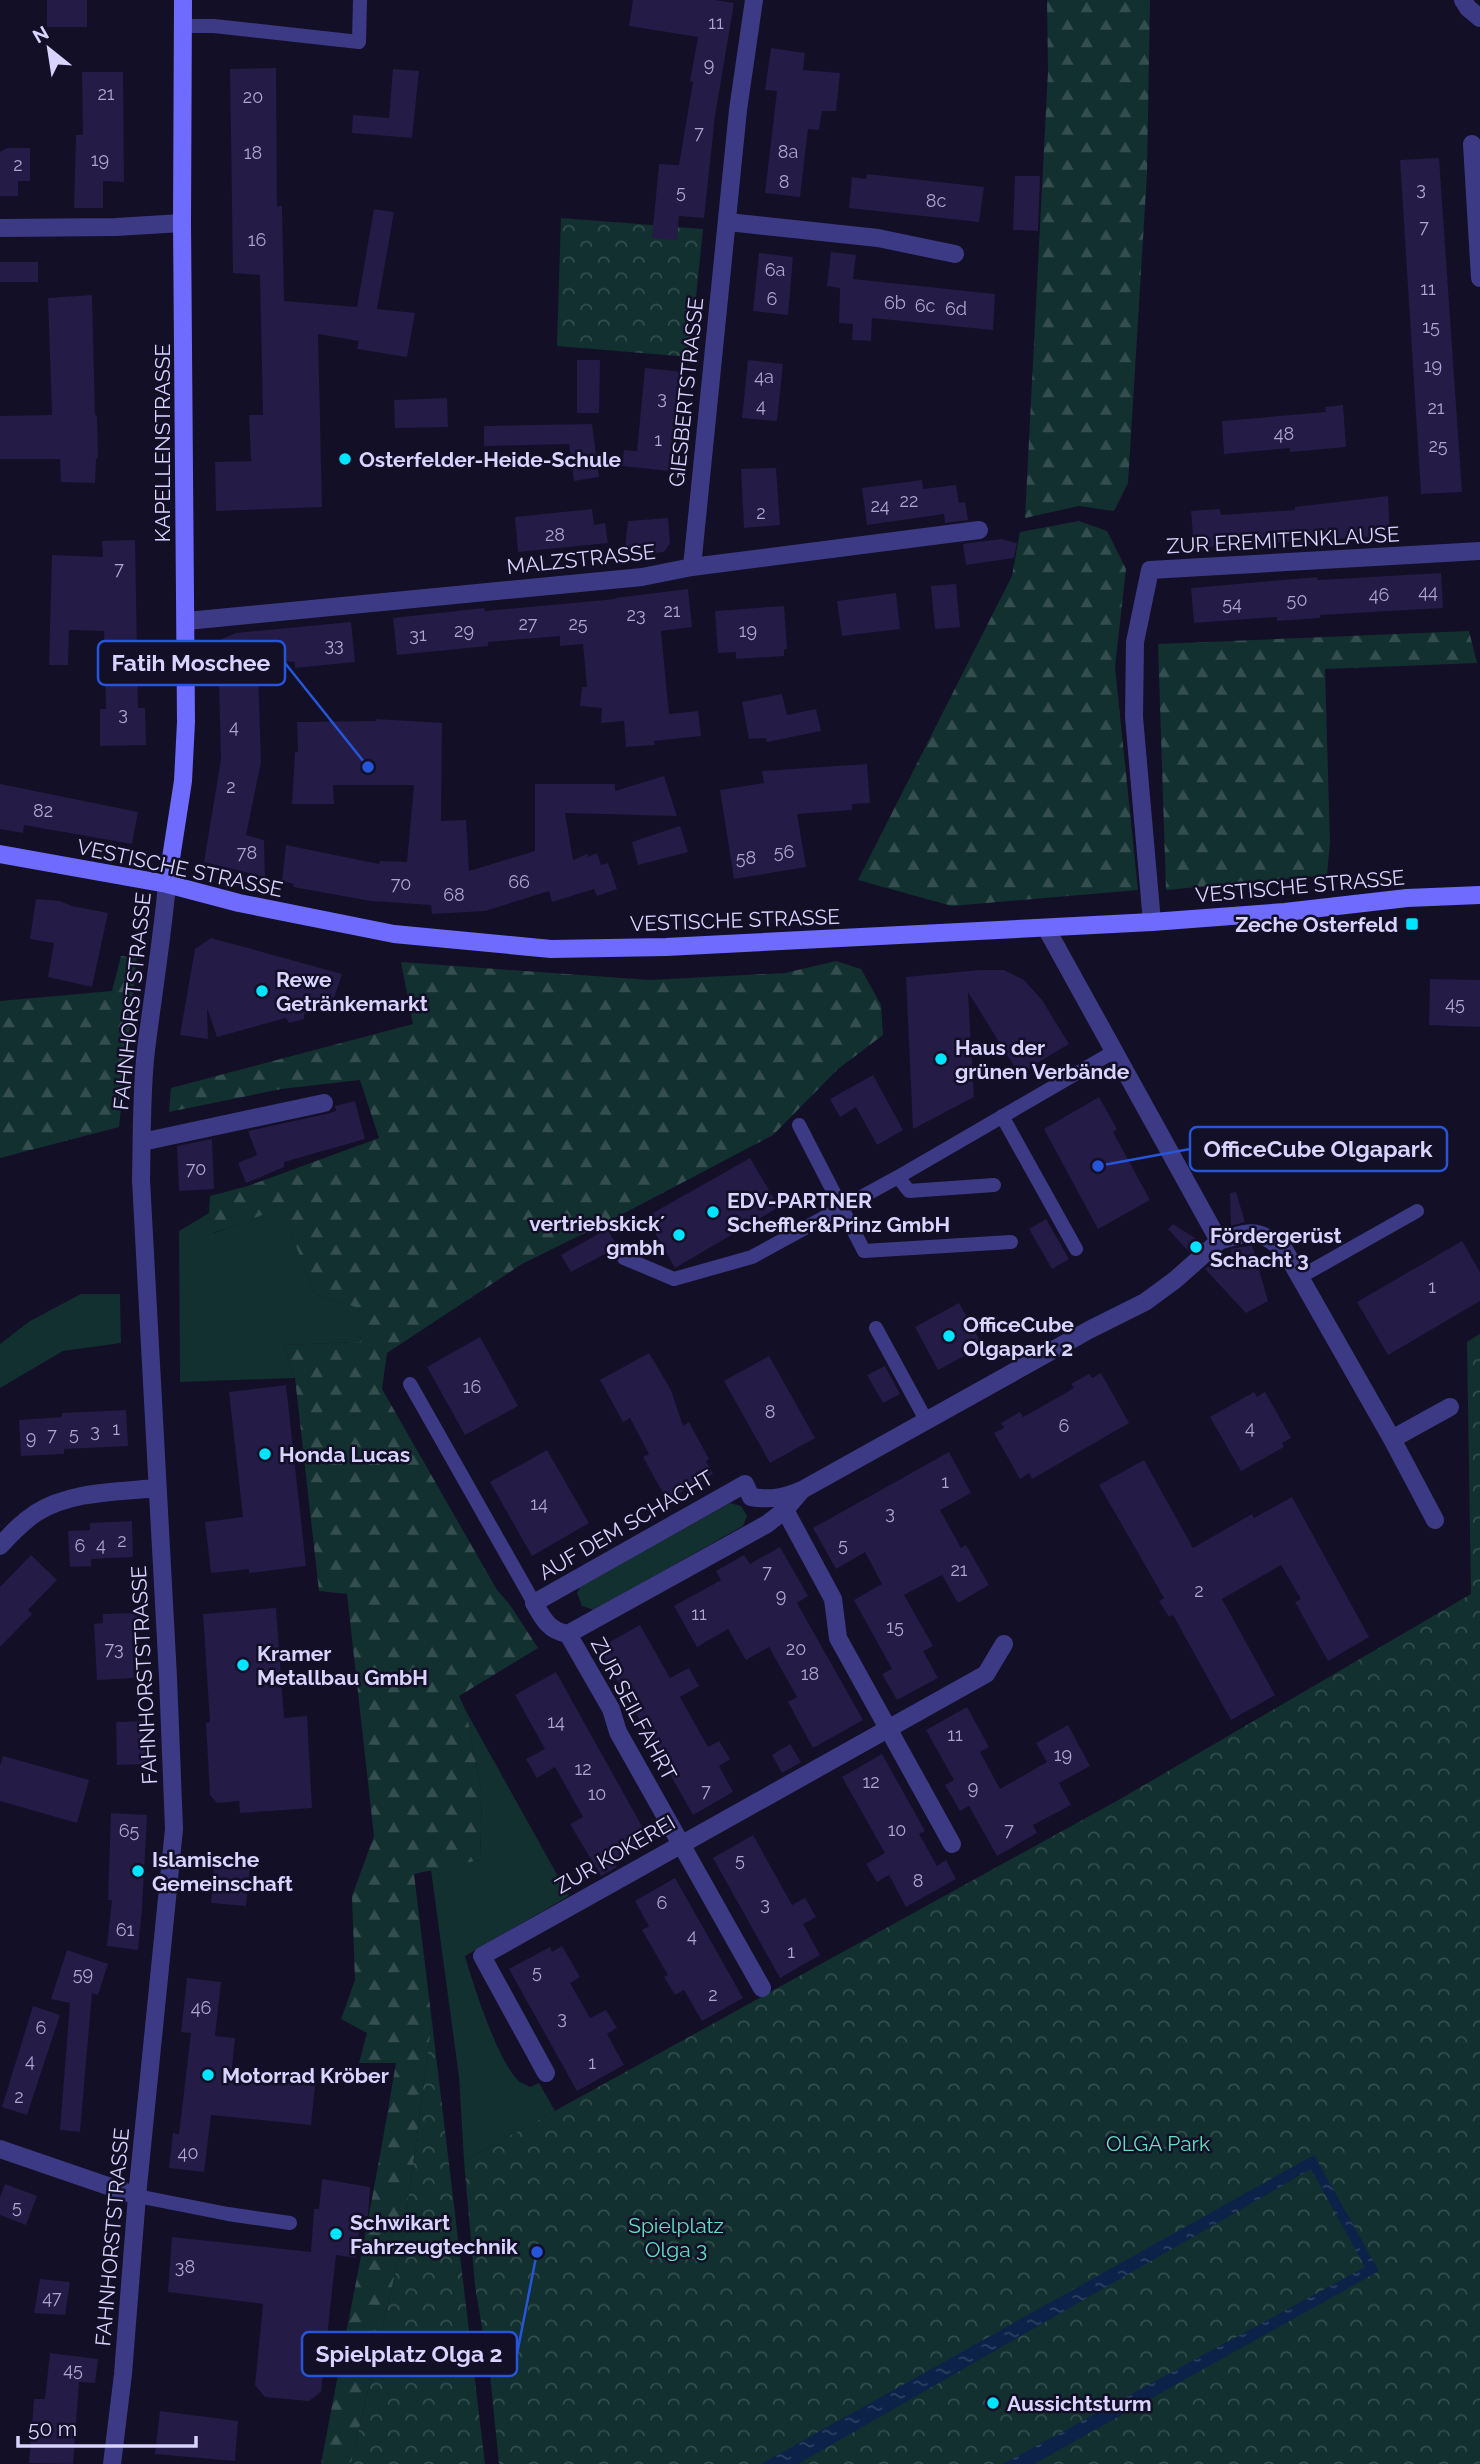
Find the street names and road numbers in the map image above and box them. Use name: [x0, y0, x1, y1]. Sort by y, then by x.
street label: GIESBERTSTRASSE: [664, 296, 708, 488]
street label: KAPELLENSTRASSE: [150, 344, 175, 542]
street label: ZUR EREMITENKLAUSE: [1166, 521, 1400, 559]
street label: MALZSTRASSE: [505, 539, 657, 579]
street label: VESTISCHE STRASSE: [75, 834, 285, 902]
street label: VESTISCHE STRASSE: [1194, 864, 1406, 908]
street label: FAHNHORSTSTRASSE: [108, 891, 156, 1111]
street label: VESTISCHE STRASSE: [630, 904, 840, 936]
street label: AUF DEM SCHACHT: [534, 1465, 718, 1585]
street label: FAHNHORSTSTRASSE: [126, 1565, 162, 1785]
street label: ZUR SEILFAHRT: [586, 1633, 682, 1785]
street label: ZUR KOKEREI: [550, 1810, 680, 1898]
street label: FAHNHORSTSTRASSE: [90, 2127, 134, 2347]

